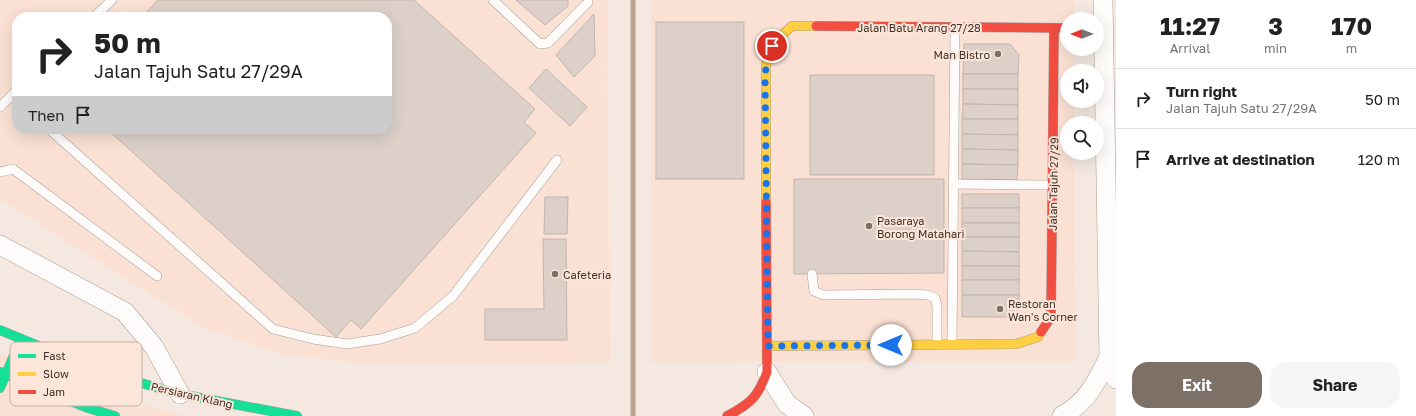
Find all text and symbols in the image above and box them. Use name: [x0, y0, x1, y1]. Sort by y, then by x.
text: 11:27: [1160, 11, 1220, 40]
text: 3: [1268, 11, 1283, 40]
text: 170: [1331, 11, 1372, 40]
north arrow: [1060, 12, 1104, 56]
map controls: [1060, 12, 1104, 160]
street label: Jalan Batu Arang 27/28: [857, 21, 981, 34]
text: 50 m: [94, 26, 161, 59]
icon: right: [28, 28, 80, 80]
pin: [755, 29, 789, 63]
icon: arrive: [761, 35, 783, 57]
text: Arrival: [1170, 40, 1210, 56]
text: min: [1264, 40, 1287, 56]
text: m: [1346, 40, 1357, 56]
place label: Man Bistro: [933, 48, 990, 61]
marker: Man Bistro: [993, 49, 1003, 59]
text: Jalan Tajuh Satu 27/29A: [94, 60, 303, 82]
button: sound: [1060, 64, 1104, 108]
text: Turn right: [1166, 82, 1237, 100]
icon: right: [1132, 88, 1154, 110]
text: 50 m: [1365, 90, 1400, 108]
text: Jalan Tajuh Satu 27/29A: [1166, 100, 1317, 116]
icon: arrive: [72, 104, 94, 126]
text: Then: [28, 106, 64, 124]
button: search: [1060, 116, 1104, 160]
street label: Jalan Tajuh 27/29: [1046, 137, 1060, 231]
icon: arrive: [1132, 148, 1154, 170]
text: Arrive at destination: [1166, 150, 1315, 168]
text: 120 m: [1358, 150, 1400, 168]
place label: Pasaraya Borong Matahari: [877, 214, 964, 240]
marker: Pasaraya Borong Matahari: [864, 221, 874, 231]
place label: Cafeteria: [563, 268, 611, 281]
marker: Cafeteria: [550, 269, 560, 279]
place label: Restoran Wan's Corner: [1008, 297, 1079, 323]
marker: Restoran Wan's Corner: [995, 304, 1005, 314]
position arrow: [870, 324, 912, 366]
legend: [10, 342, 142, 406]
text: Fast: [43, 349, 66, 362]
button: Exit: [1132, 362, 1262, 408]
button: Share: [1270, 362, 1400, 408]
text: Slow: [43, 367, 69, 380]
street label: Persiaran Klang: [150, 379, 234, 411]
text: Jam: [43, 385, 65, 398]

